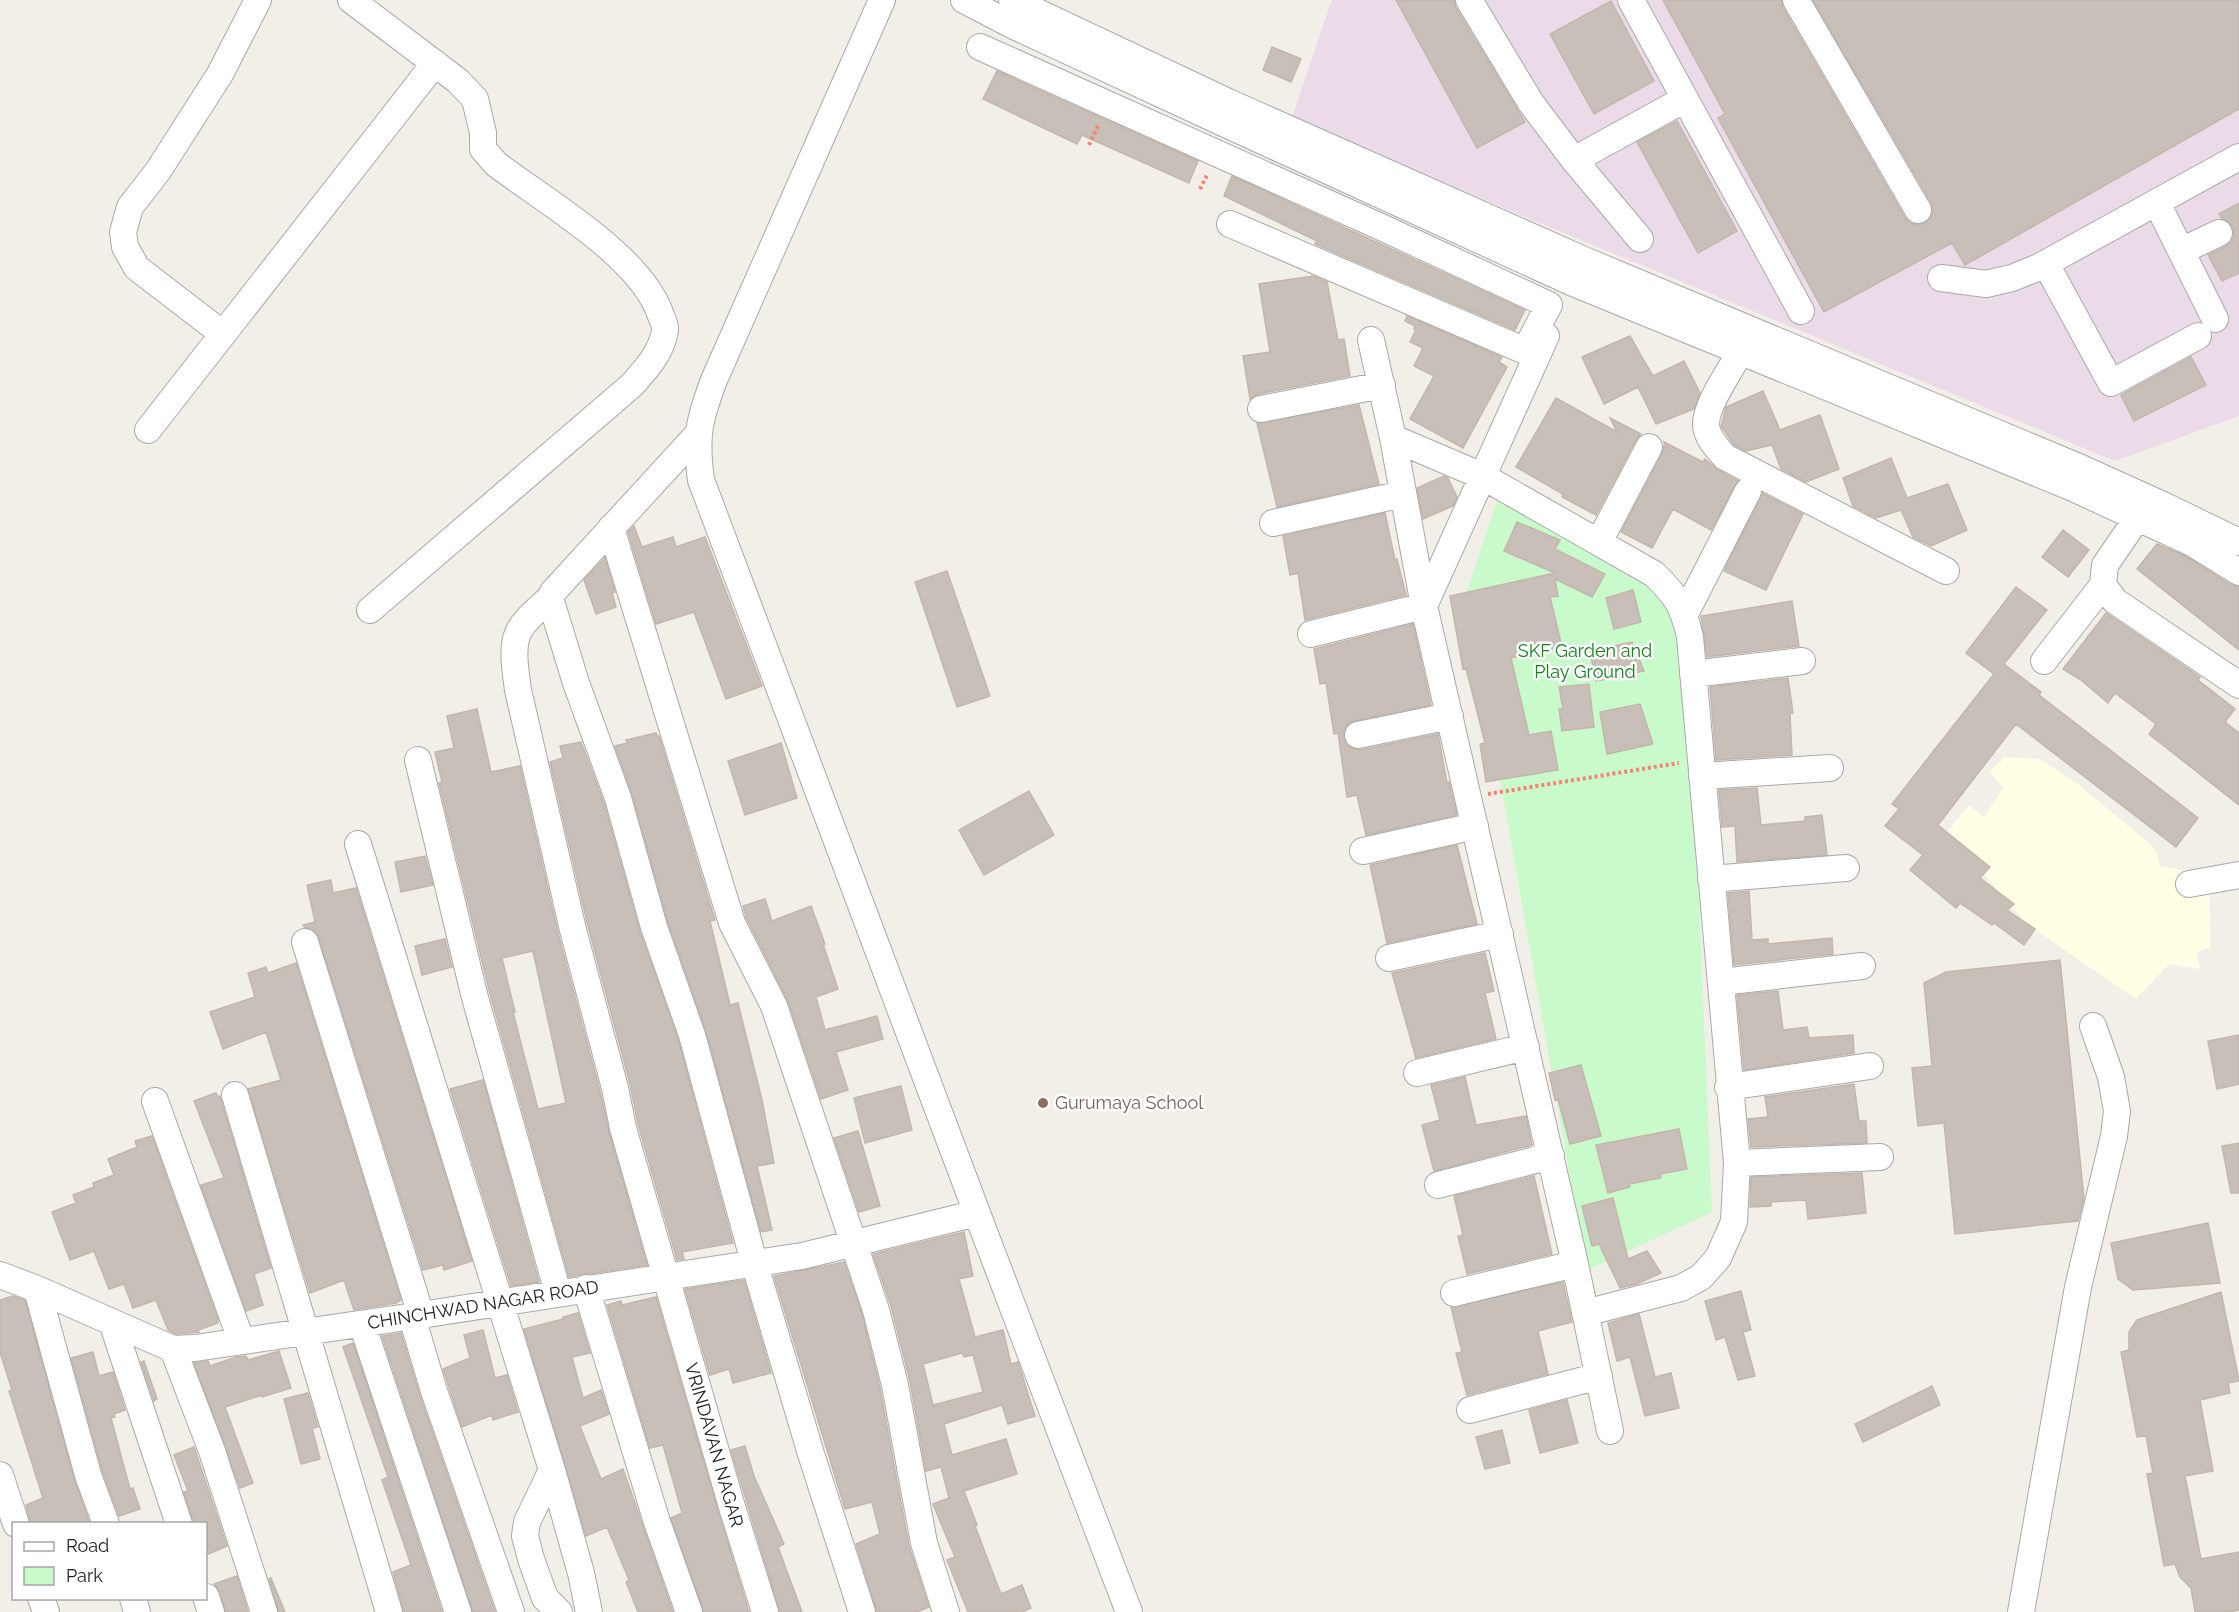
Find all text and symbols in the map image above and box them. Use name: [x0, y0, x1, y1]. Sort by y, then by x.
park label: SKF Garden and Play Ground: [1518, 640, 1652, 682]
place label: Gurumaya School: [1055, 1092, 1203, 1113]
marker: Gurumaya School: [1036, 1096, 1050, 1110]
street label: CHINCHWAD NAGAR ROAD: [366, 1276, 600, 1333]
street label: VRINDAVAN NAGAR: [681, 1360, 748, 1530]
legend: [12, 1522, 207, 1600]
text: Road: [66, 1535, 109, 1556]
text: Park: [66, 1565, 103, 1586]

